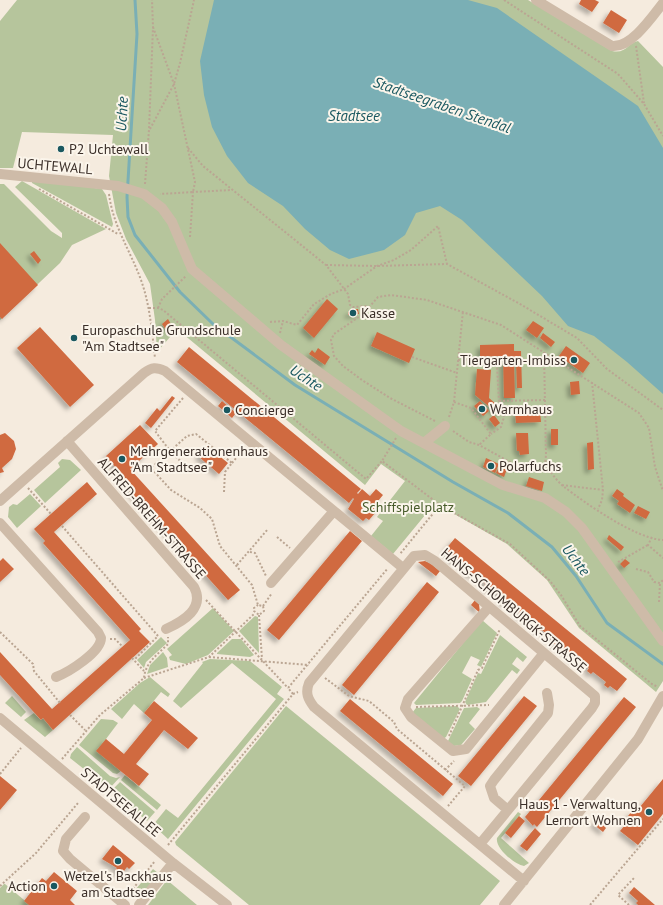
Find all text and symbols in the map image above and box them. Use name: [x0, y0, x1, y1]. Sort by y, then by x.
water label: Stadtseegraben Stendal: [371, 72, 513, 137]
water label: Uchte: [111, 96, 132, 132]
water label: Stadtsee: [328, 106, 380, 125]
place label: P2 Uchtewall: [69, 140, 148, 158]
marker: P2 Uchtewall: [56, 144, 66, 154]
street label: UCHTEWALL: [17, 154, 93, 178]
place label: Kasse: [361, 304, 395, 322]
marker: Kasse: [348, 308, 358, 318]
place label: Europaschule Grundschule "Am Stadtsee": [82, 321, 241, 355]
marker: Europaschule Grundschule "Am Stadtsee": [69, 333, 79, 343]
place label: Tiergarten-Imbiss: [460, 351, 566, 369]
marker: Tiergarten-Imbiss: [569, 355, 579, 365]
water label: Uchte: [286, 360, 326, 395]
place label: Warmhaus: [490, 400, 552, 418]
place label: Concierge: [235, 401, 294, 419]
marker: Warmhaus: [477, 404, 487, 414]
marker: Concierge: [222, 405, 232, 415]
place label: Mehrgenerationenhaus "Am Stadtsee": [130, 442, 268, 476]
street label: ALFRED-BREHM-STRASSE: [94, 453, 210, 583]
marker: Mehrgenerationenhaus "Am Stadtsee": [117, 454, 127, 464]
place label: Polarfuchs: [499, 457, 562, 475]
marker: Polarfuchs: [486, 461, 496, 471]
park label: Schiffspielplatz: [362, 498, 454, 516]
water label: Uchte: [558, 540, 595, 579]
street label: HANS-SCHOMBURGK-STRASSE: [437, 544, 591, 676]
street label: STADTSEEALLEE: [77, 763, 165, 841]
place label: Haus 1 - Verwaltung, Lernort Wohnen: [519, 795, 641, 829]
marker: Haus 1 - Verwaltung, Lernort Wohnen: [644, 807, 654, 817]
marker: Wetzel's Backhaus am Stadtsee: [113, 856, 123, 866]
place label: Wetzel's Backhaus am Stadtsee: [64, 867, 172, 901]
place label: Action: [8, 877, 46, 895]
marker: Action: [49, 881, 59, 891]

